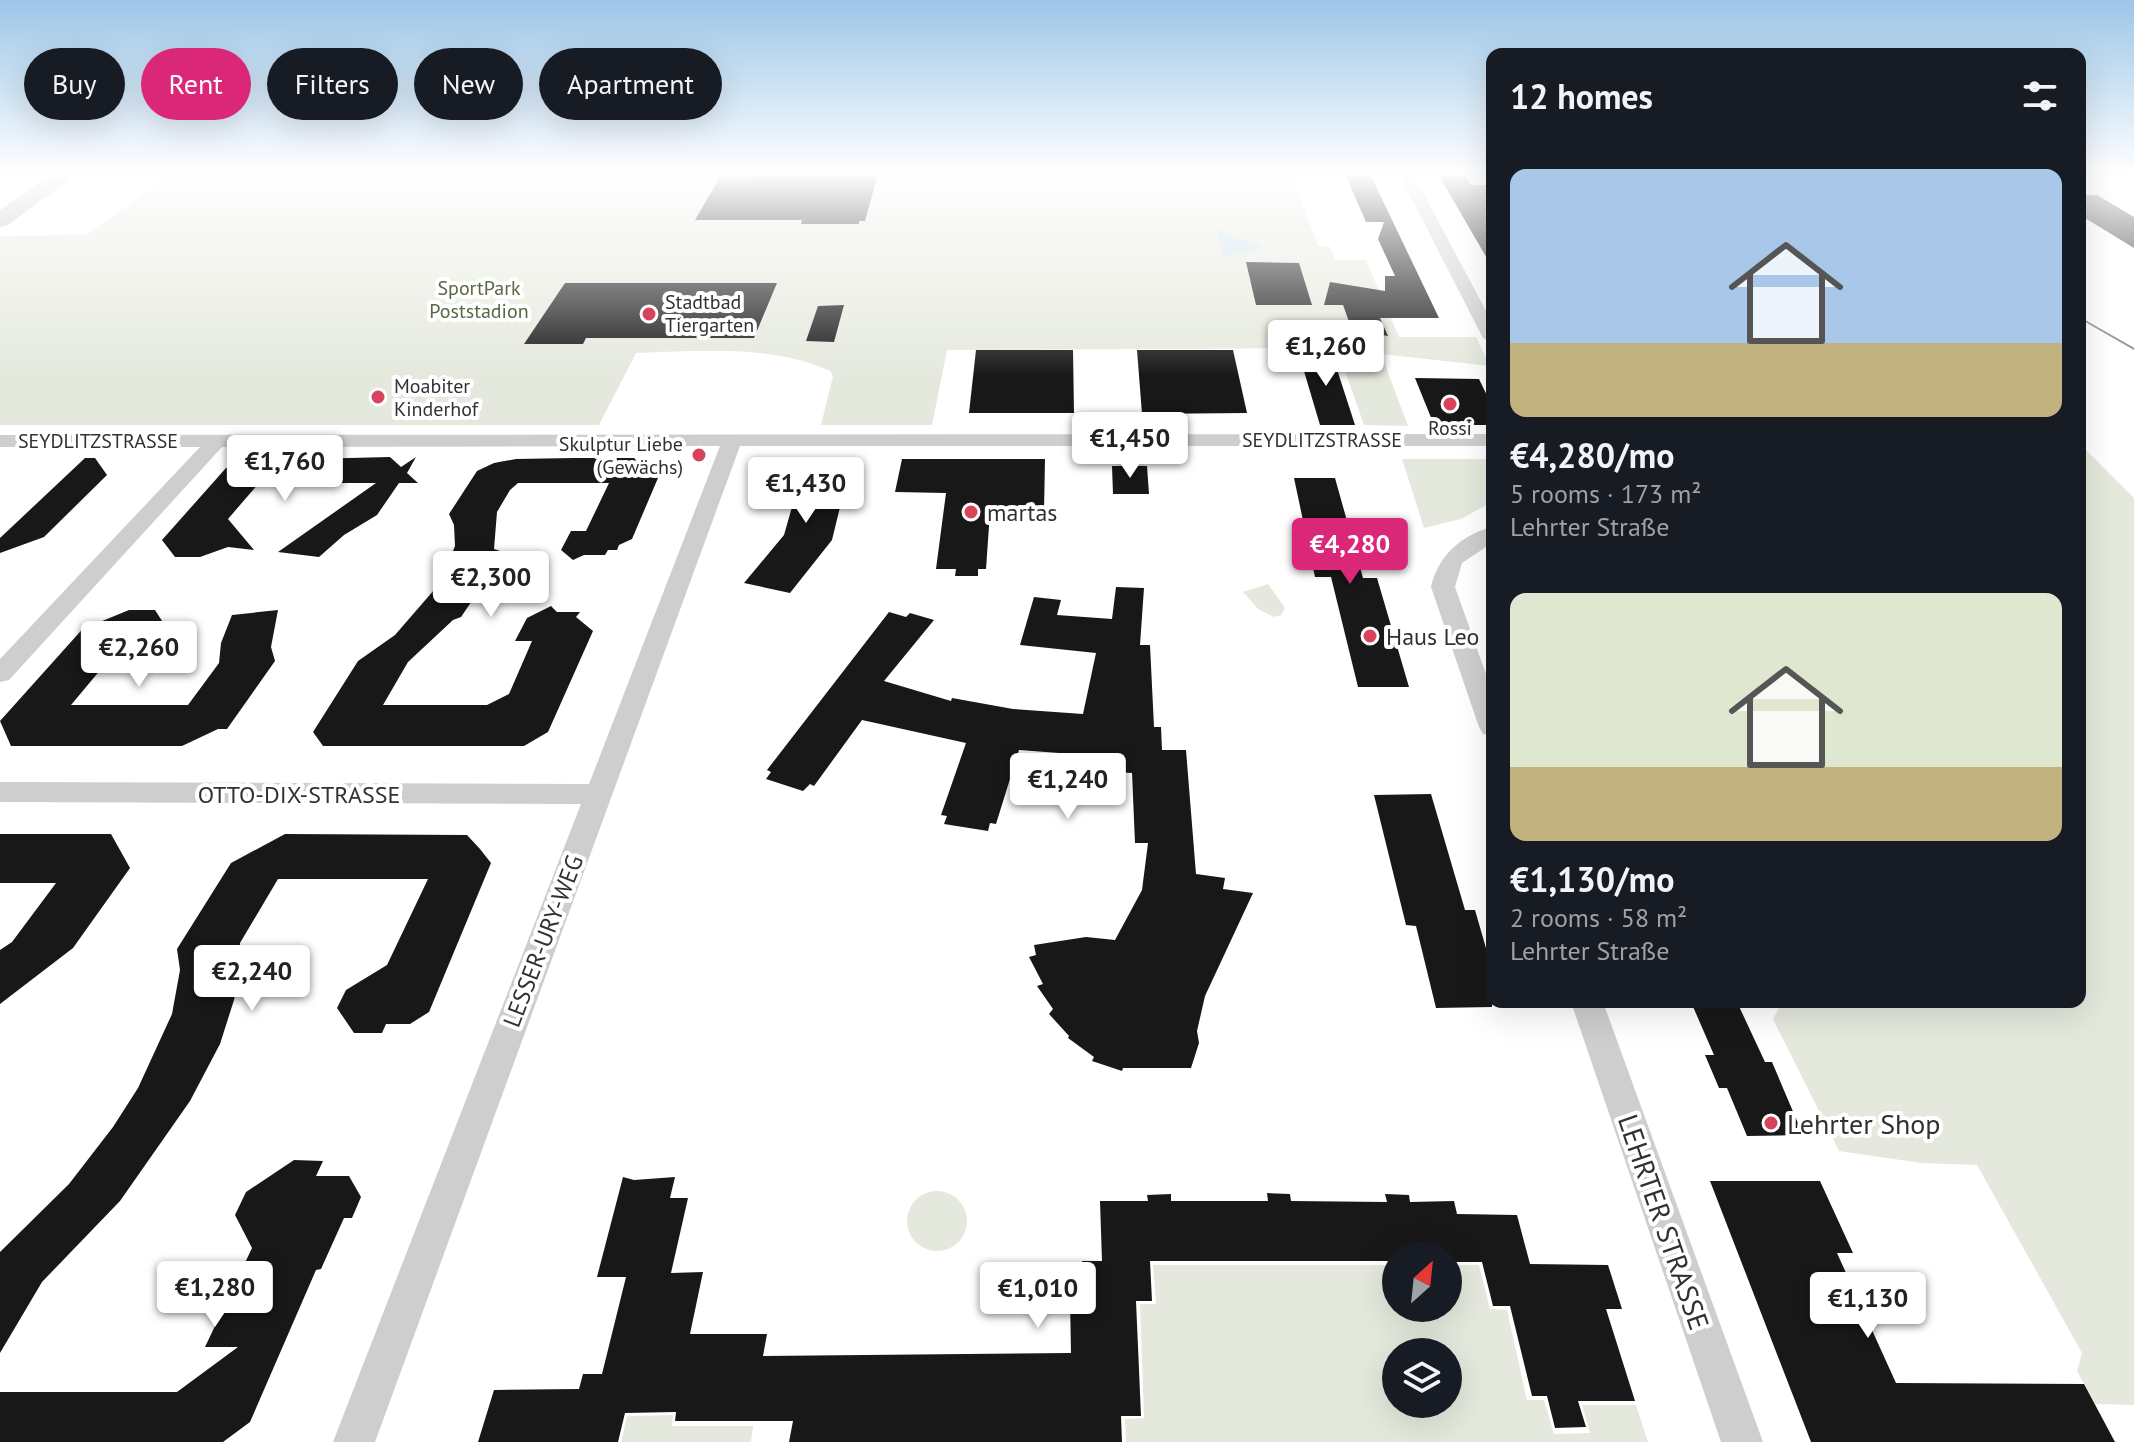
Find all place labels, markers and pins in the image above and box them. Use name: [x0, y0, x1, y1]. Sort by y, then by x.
place label: Stadtbad Tiergarten: [665, 289, 754, 338]
marker: Stadtbad Tiergarten: [640, 305, 658, 323]
pin: €1,260: [1261, 320, 1391, 388]
place label: Moabiter Kinderhof: [394, 373, 480, 422]
marker: Moabiter Kinderhof: [369, 388, 387, 406]
marker: Rossi: [1441, 395, 1459, 413]
pin: €1,450: [1065, 412, 1195, 480]
place label: Rossi: [1428, 415, 1472, 441]
place label: Skulptur Liebe (Gewächs): [559, 431, 683, 480]
pin: €1,760: [220, 435, 350, 503]
marker: Skulptur Liebe (Gewächs): [690, 446, 708, 464]
pin: €1,430: [741, 457, 871, 525]
place label: martas: [987, 497, 1057, 528]
marker: martas: [962, 503, 980, 521]
pin: €4,280: [1285, 518, 1415, 586]
pin: €2,300: [426, 551, 556, 619]
pin: €2,260: [74, 621, 204, 689]
place label: Haus Leo: [1386, 621, 1479, 652]
marker: Haus Leo: [1361, 627, 1379, 645]
pin: €1,240: [1003, 753, 1133, 821]
pin: €2,240: [187, 945, 317, 1013]
place label: Lehrter Shop: [1787, 1105, 1940, 1142]
marker: Lehrter Shop: [1762, 1114, 1780, 1132]
pin: €1,280: [150, 1261, 280, 1329]
pin: €1,010: [973, 1262, 1103, 1330]
pin: €1,130: [1803, 1272, 1933, 1340]

